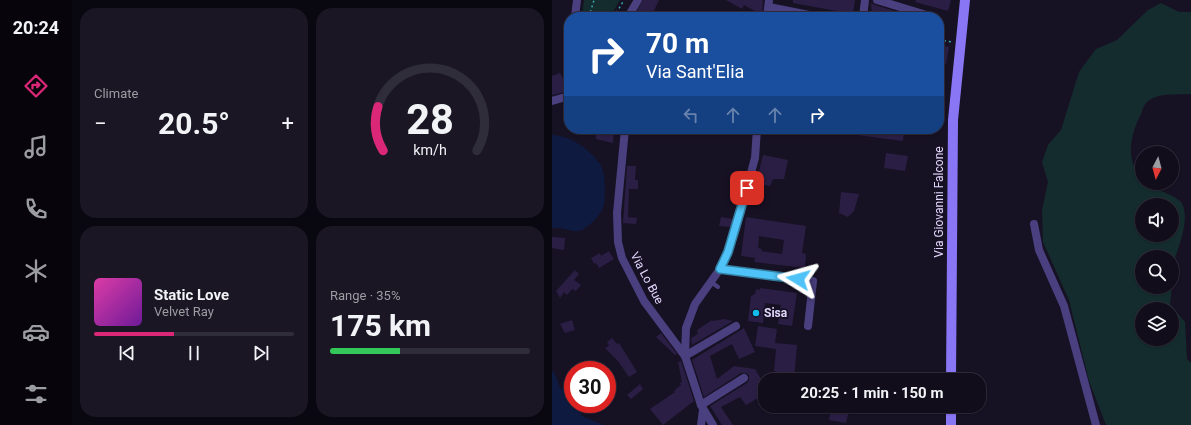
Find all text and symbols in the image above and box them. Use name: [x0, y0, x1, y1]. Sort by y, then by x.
text: 20:24: [13, 17, 59, 38]
text: 70 m: [646, 27, 709, 60]
icon: right: [580, 28, 632, 80]
text: Via Sant'Elia: [646, 61, 744, 82]
icon: directions: [22, 72, 50, 100]
text: Climate: [94, 86, 138, 101]
text: 28: [406, 95, 454, 144]
icon: left: [680, 104, 702, 126]
icon: ahead: [722, 104, 744, 126]
icon: ahead: [764, 104, 786, 126]
icon: right: [806, 104, 828, 126]
text: 20.5°: [158, 106, 230, 141]
text: −: [94, 111, 107, 136]
text: +: [282, 111, 294, 136]
icon: music: [22, 133, 50, 161]
text: km/h: [413, 141, 447, 157]
street label: Via Giovanni Falcone: [932, 146, 946, 258]
north arrow: [1135, 146, 1179, 190]
map controls: [1135, 146, 1179, 346]
pin: [730, 171, 764, 205]
icon: arrive: [736, 177, 758, 199]
icon: phone: [22, 195, 50, 223]
button: sound: [1135, 198, 1179, 242]
street label: Via Lo Bue: [627, 250, 667, 306]
button: search: [1135, 250, 1179, 294]
icon: climate: [22, 257, 50, 285]
position arrow: [777, 258, 819, 300]
text: Static Love: [154, 286, 229, 304]
text: Range · 35%: [330, 288, 400, 303]
button: layers: [1135, 302, 1179, 346]
text: Velvet Ray: [154, 304, 214, 319]
place label: Sisa: [764, 306, 788, 320]
text: 175 km: [330, 308, 431, 343]
marker: Sisa: [751, 308, 761, 318]
icon: car: [22, 318, 50, 346]
icon: previous: [116, 342, 138, 364]
icon: pause: [183, 342, 205, 364]
icon: next: [250, 342, 272, 364]
speed limit sign: 30: [564, 361, 616, 413]
icon: filters: [22, 380, 50, 408]
text: 20:25 · 1 min · 150 m: [801, 384, 943, 402]

